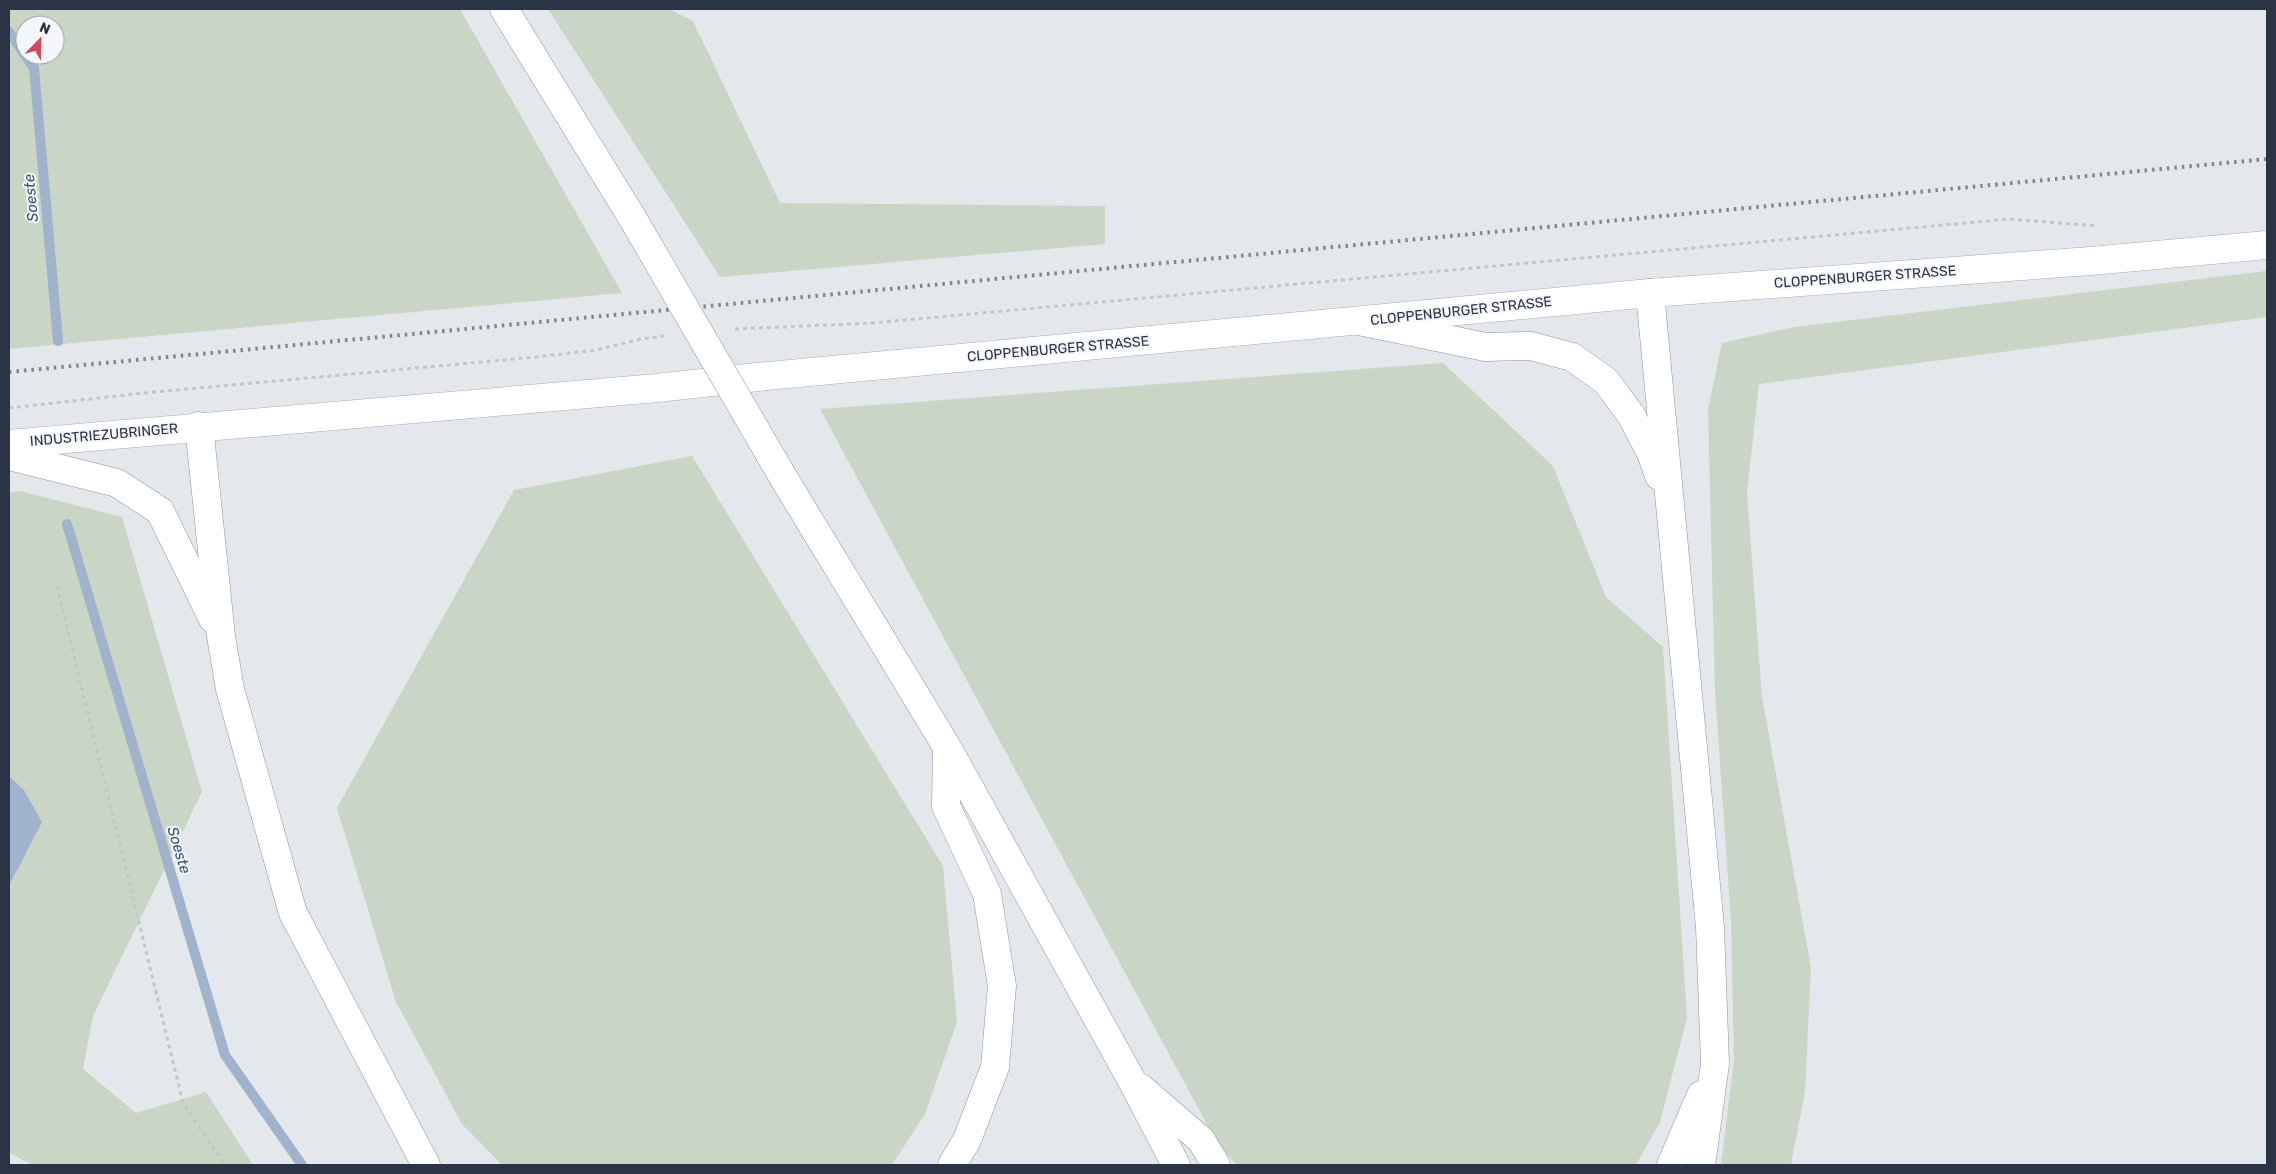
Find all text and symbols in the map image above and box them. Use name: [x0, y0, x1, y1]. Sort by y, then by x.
north arrow: [15, 15, 65, 65]
text: N: [37, 19, 53, 38]
water label: Soeste: [20, 173, 42, 223]
street label: CLOPPENBURGER STRASSE: [1773, 262, 1957, 292]
street label: CLOPPENBURGER STRASSE: [1369, 293, 1553, 329]
street label: CLOPPENBURGER STRASSE: [966, 333, 1150, 365]
street label: INDUSTRIEZUBRINGER: [29, 420, 179, 450]
water label: Soeste: [163, 824, 195, 876]

